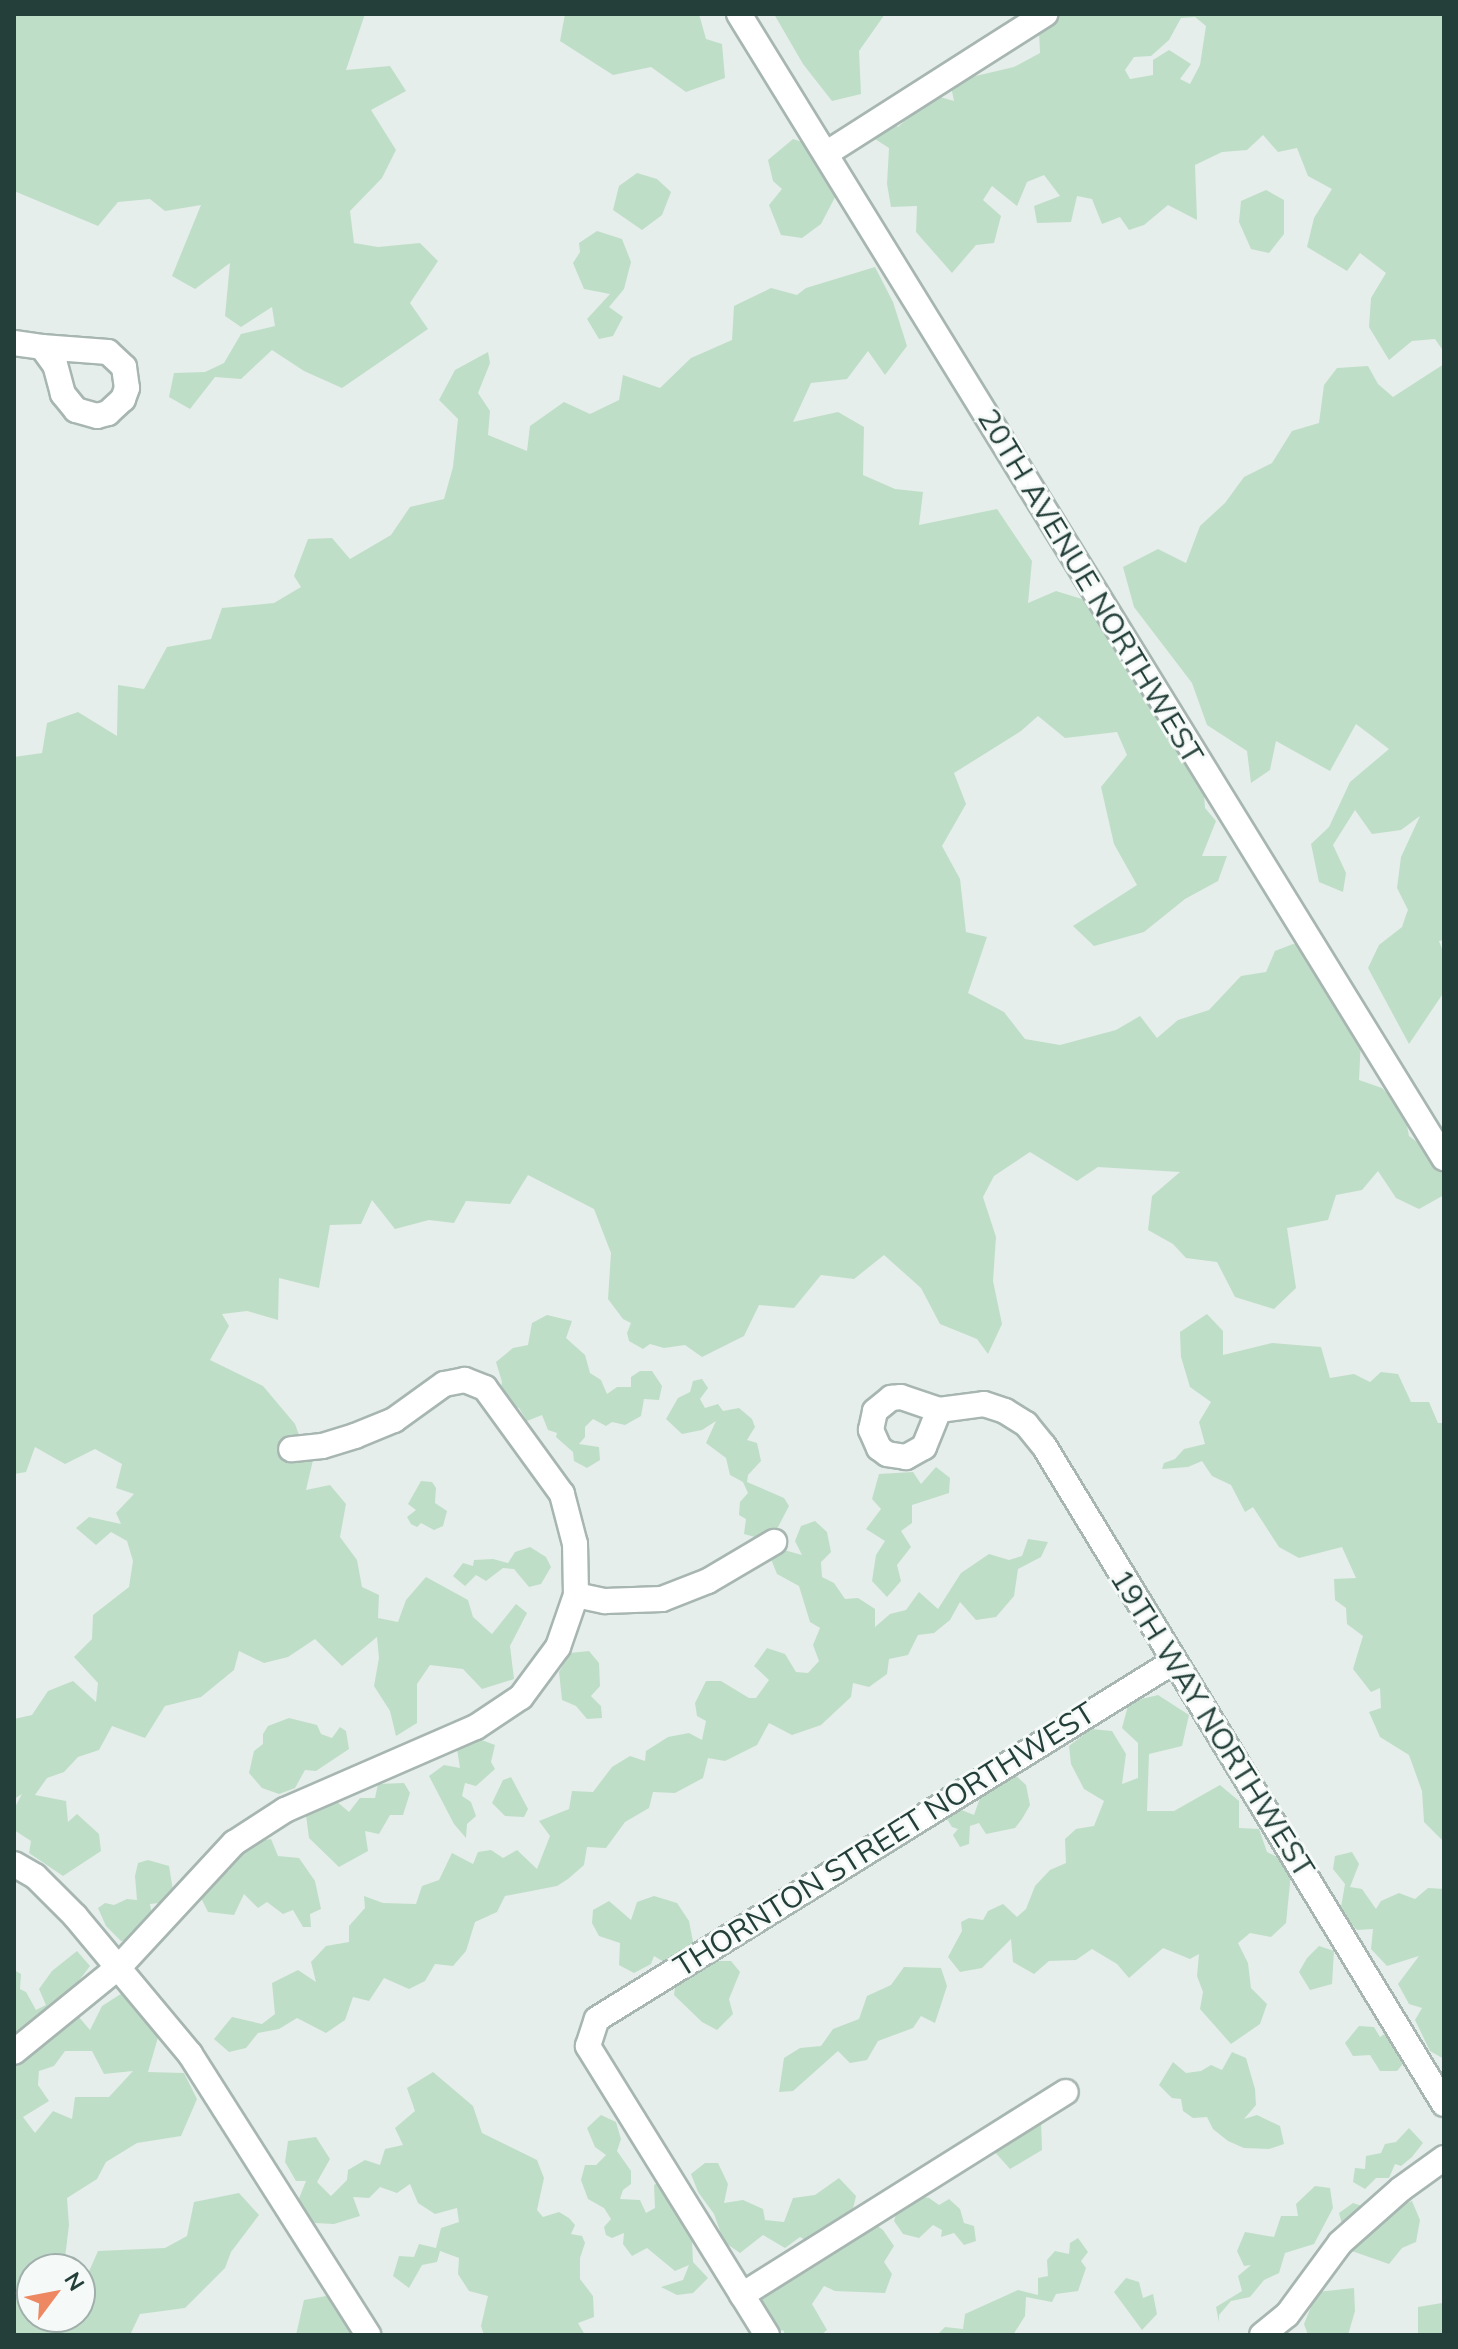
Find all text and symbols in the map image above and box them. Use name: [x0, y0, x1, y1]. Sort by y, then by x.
street label: 20TH AVENUE NORTHWEST: [971, 402, 1211, 770]
street label: 19TH WAY NORTHWEST: [1103, 1562, 1323, 1884]
street label: THORNTON STREET NORTHWEST: [667, 1694, 1101, 1984]
north arrow: [16, 2253, 96, 2333]
text: N: [58, 2267, 91, 2296]

